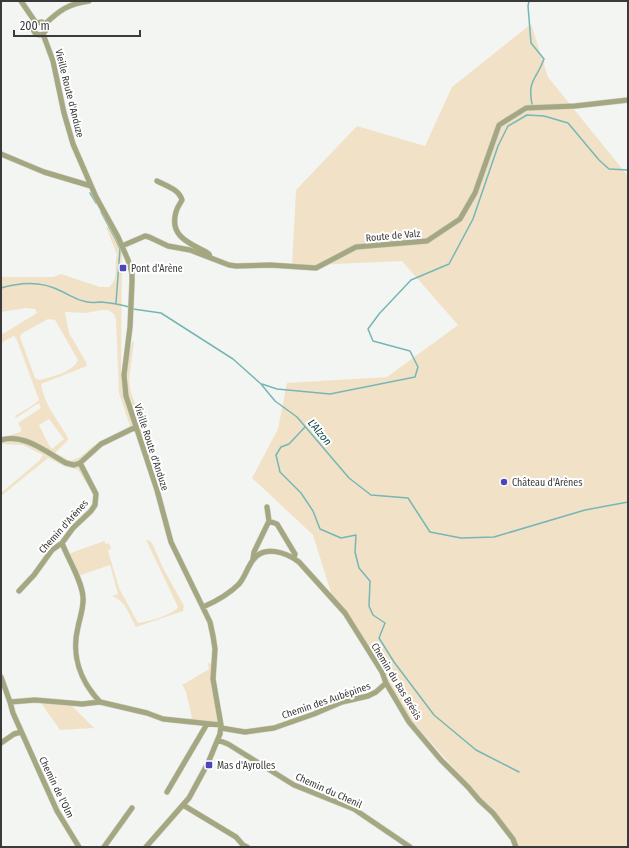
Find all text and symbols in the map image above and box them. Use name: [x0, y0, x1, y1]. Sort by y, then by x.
scale bar: [14, 12, 140, 38]
text: 200 m: [20, 19, 50, 33]
street label: Vieille Route d'Anduze: [52, 48, 86, 139]
street label: Route de Valz: [365, 228, 421, 244]
marker: Pont d'Arène: [118, 263, 128, 273]
place label: Pont d'Arène: [131, 263, 183, 275]
street label: Vieille Route d'Anduze: [131, 402, 171, 492]
water label: L'Alzon: [305, 417, 334, 448]
marker: Château d'Arènes: [499, 477, 509, 487]
place label: Château d'Arènes: [512, 477, 583, 489]
street label: Chemin d'Arènes: [37, 497, 91, 556]
street label: Chemin du Bas Brésis: [368, 641, 424, 722]
street label: Chemin des Aubépines: [280, 680, 372, 722]
street label: Chemin de l'Olm: [36, 755, 76, 820]
marker: Mas d'Ayrolles: [204, 760, 214, 770]
place label: Mas d'Ayrolles: [217, 760, 275, 772]
street label: Chemin du Chenil: [293, 771, 364, 811]

